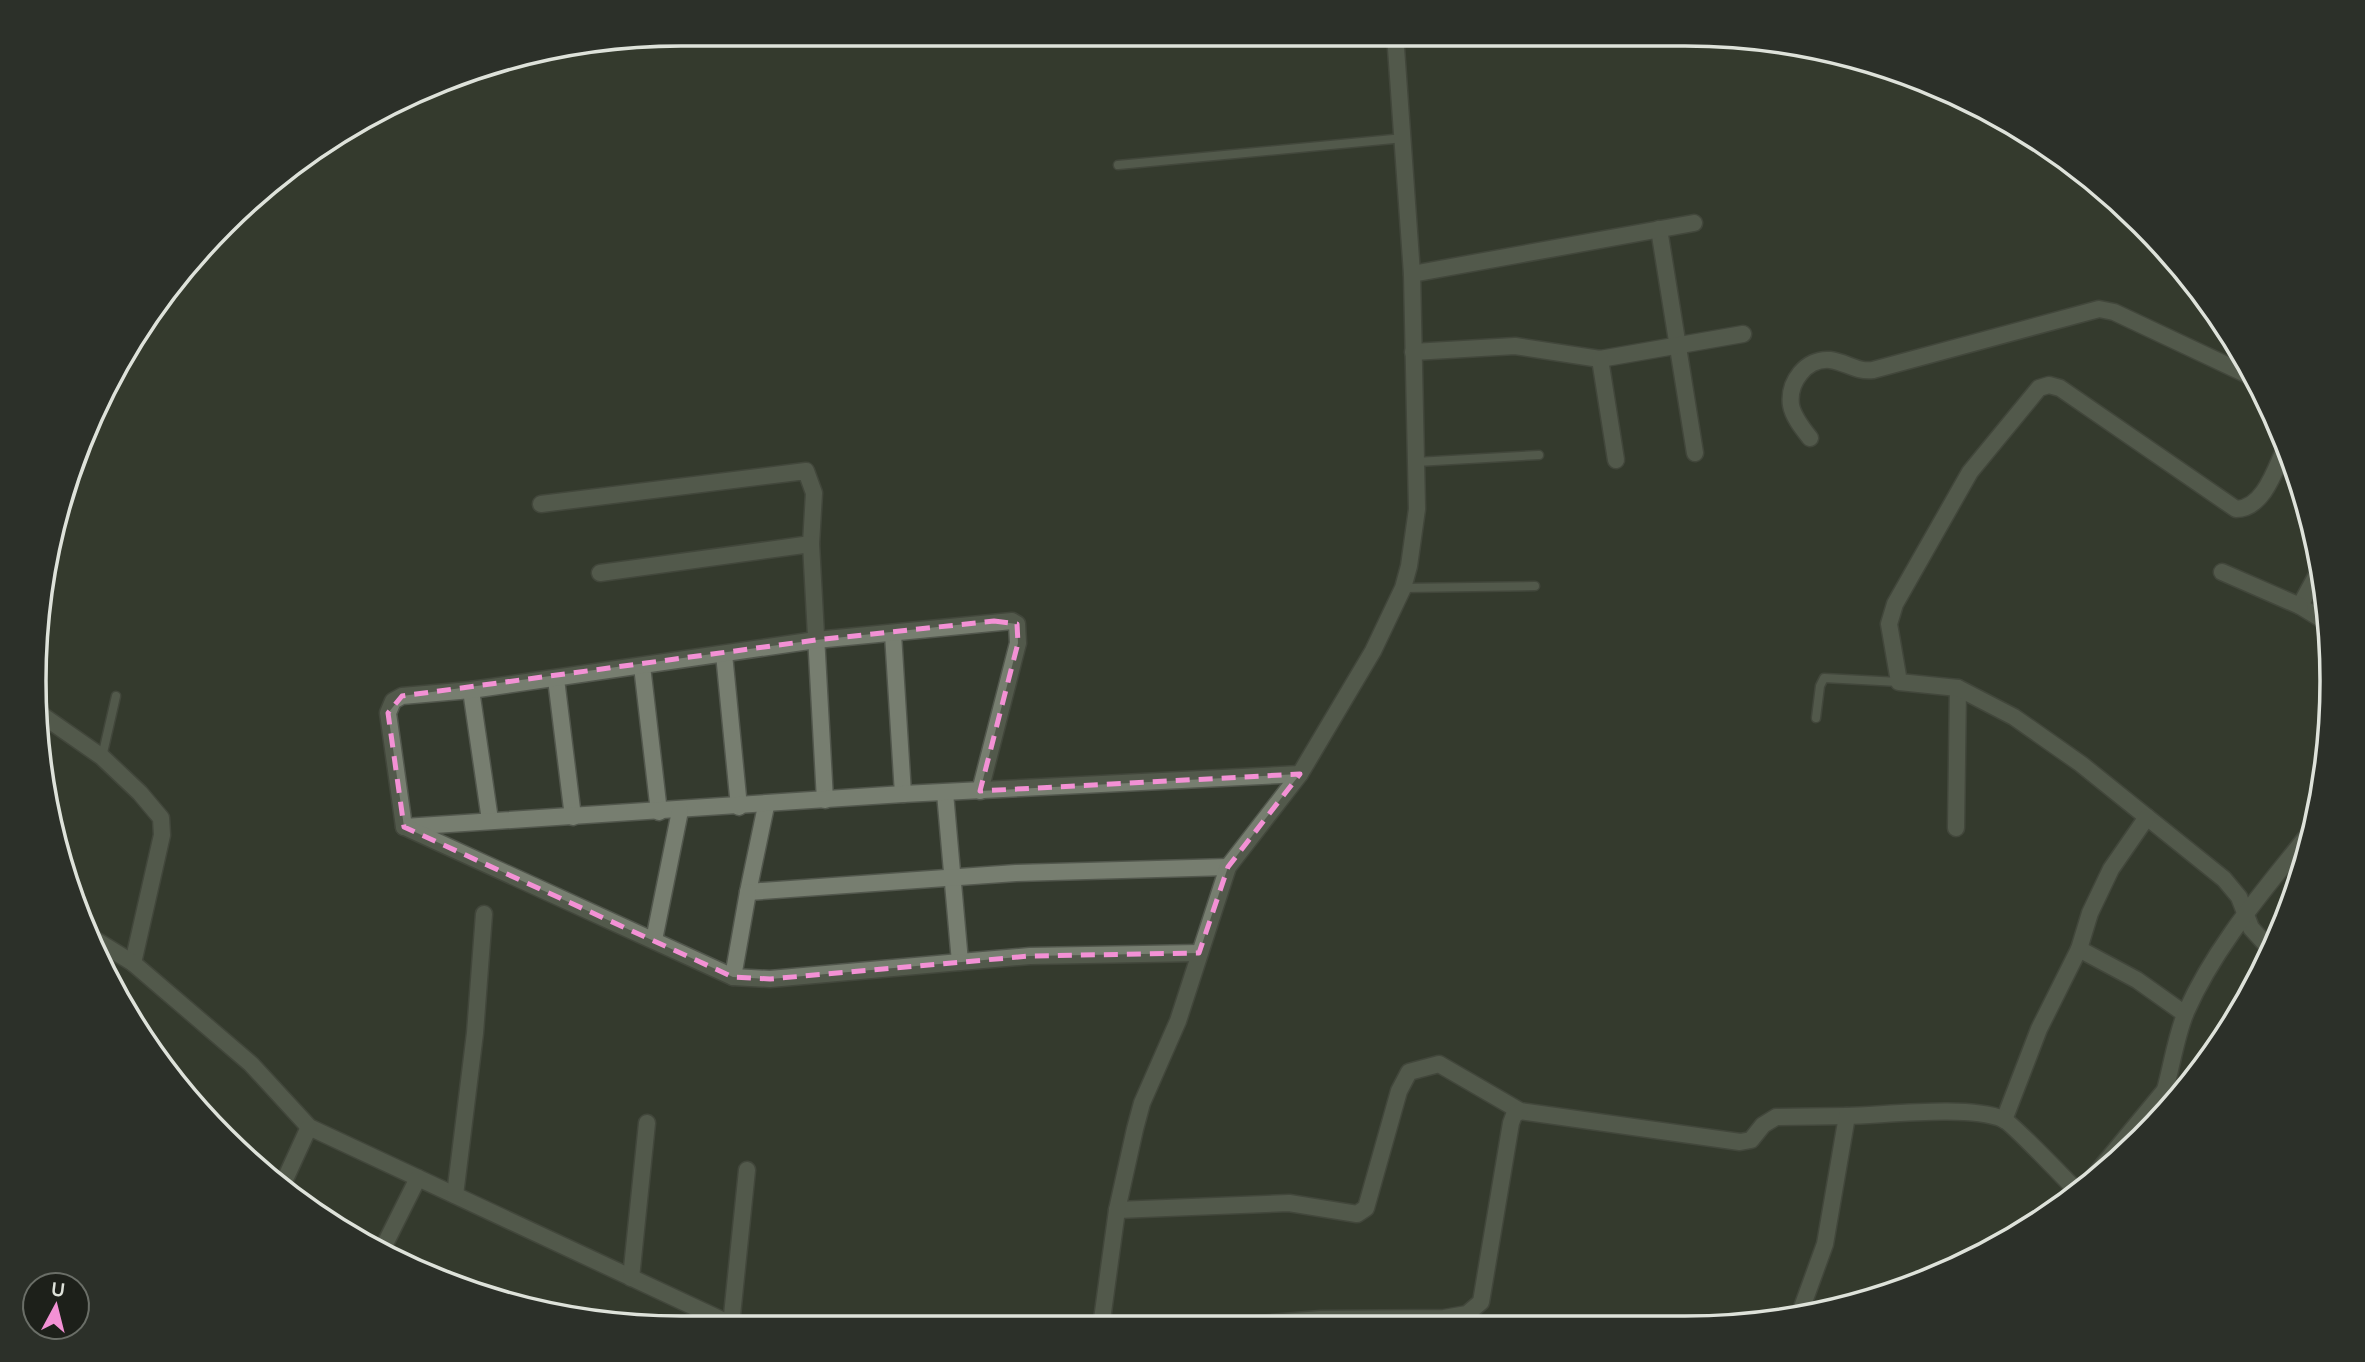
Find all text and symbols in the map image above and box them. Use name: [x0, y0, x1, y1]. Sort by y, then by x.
north arrow: [21, 1271, 91, 1341]
text: U: [50, 1277, 66, 1302]

